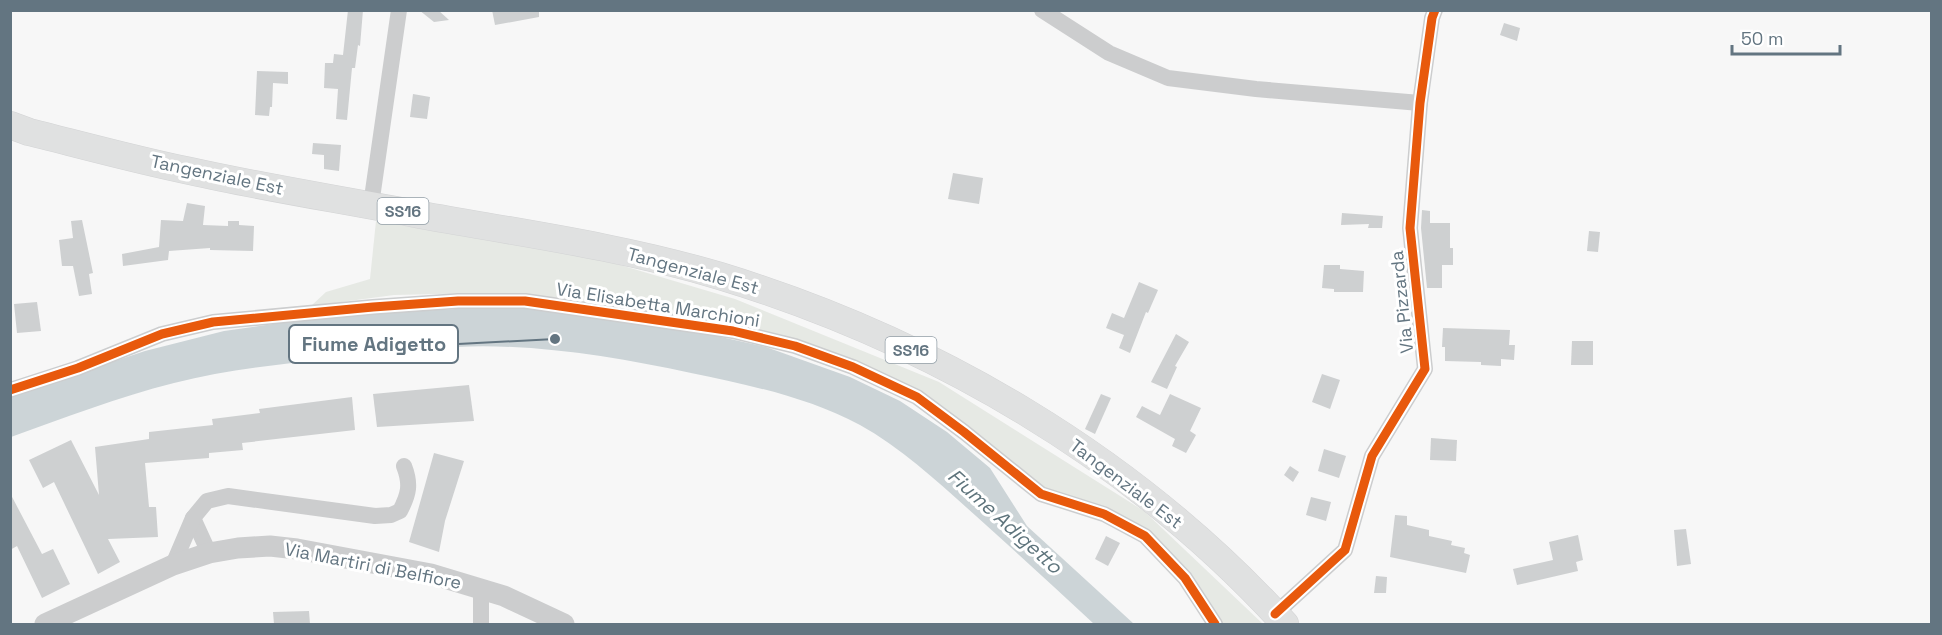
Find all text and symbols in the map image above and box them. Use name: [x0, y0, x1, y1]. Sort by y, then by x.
scale bar: [1732, 18, 1840, 56]
text: 50 m: [1741, 27, 1783, 50]
street label: Tangenziale Est: [149, 149, 286, 200]
road number: SS16: [378, 198, 428, 224]
street label: Tangenziale Est: [625, 242, 761, 299]
street label: Via Pizzarda: [1385, 250, 1418, 355]
street label: Via Elisabetta Marchioni: [555, 277, 761, 332]
callout: Fiume Adigetto: [289, 325, 458, 363]
text: Fiume Adigetto: [302, 331, 446, 357]
road number: SS16: [886, 337, 936, 363]
street label: Tangenziale Est: [1065, 434, 1187, 533]
water label: Fiume Adigetto: [942, 463, 1068, 580]
street label: Via Martiri di Belfiore: [283, 537, 463, 594]

